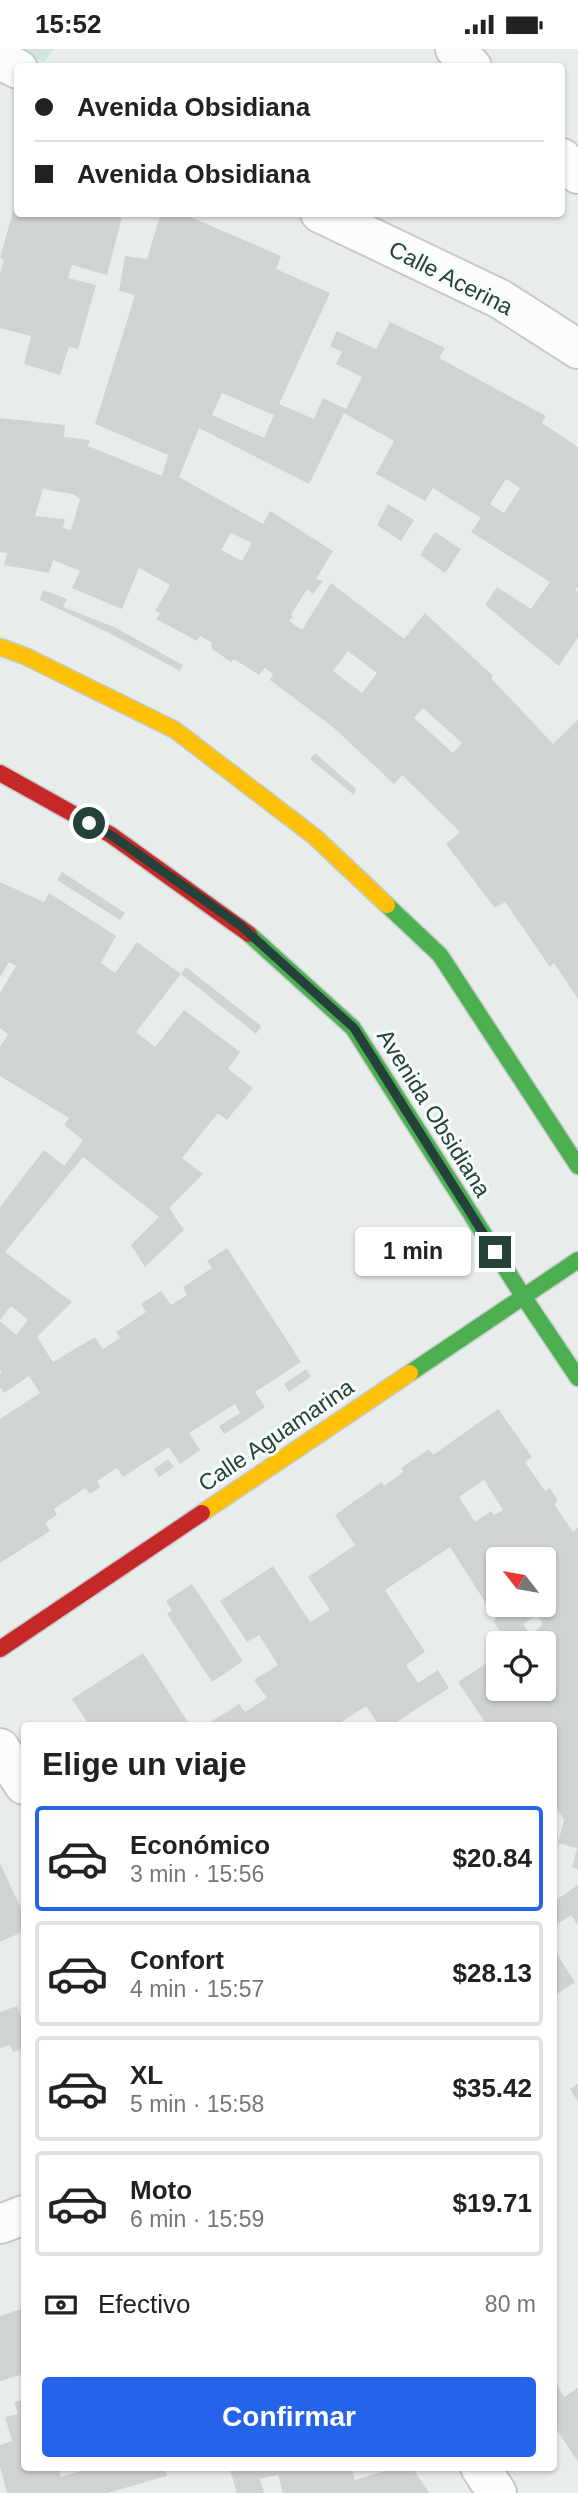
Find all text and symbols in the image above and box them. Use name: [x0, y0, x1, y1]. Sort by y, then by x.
text: 15:52: [35, 9, 102, 39]
text: Avenida Obsidiana: [77, 92, 310, 122]
text: Avenida Obsidiana: [77, 159, 310, 189]
street label: Calle Acerina: [385, 236, 517, 320]
route start: [73, 807, 105, 839]
street label: Avenida Obsidiana: [372, 1024, 496, 1202]
callout: 1 min: [355, 1227, 470, 1277]
route end: [479, 1236, 511, 1268]
text: 1 min: [383, 1238, 443, 1264]
street label: Calle Aguamarina: [193, 1373, 359, 1497]
north arrow: [486, 1547, 556, 1617]
map controls: [486, 1547, 556, 1701]
button: locate: [486, 1631, 556, 1701]
text: Elige un viaje: [42, 1746, 247, 1782]
icon: car: [46, 1827, 109, 1890]
text: Económico: [130, 1830, 270, 1860]
text: $20.84: [452, 1843, 532, 1873]
text: 3 min · 15:56: [130, 1861, 264, 1887]
icon: car: [46, 1942, 109, 2005]
text: Confort: [130, 1945, 224, 1975]
text: $28.13: [452, 1958, 532, 1988]
text: 4 min · 15:57: [130, 1976, 264, 2002]
icon: car: [46, 2057, 109, 2120]
text: XL: [130, 2060, 163, 2090]
text: $35.42: [452, 2073, 532, 2103]
text: 5 min · 15:58: [130, 2091, 264, 2117]
icon: car: [46, 2172, 109, 2235]
text: Moto: [130, 2175, 192, 2205]
text: $19.71: [452, 2188, 532, 2218]
text: 6 min · 15:59: [130, 2206, 264, 2232]
icon: cash: [42, 2286, 80, 2324]
text: Efectivo: [98, 2289, 191, 2319]
text: 80 m: [485, 2291, 536, 2317]
button: Confirmar: [42, 2377, 536, 2457]

